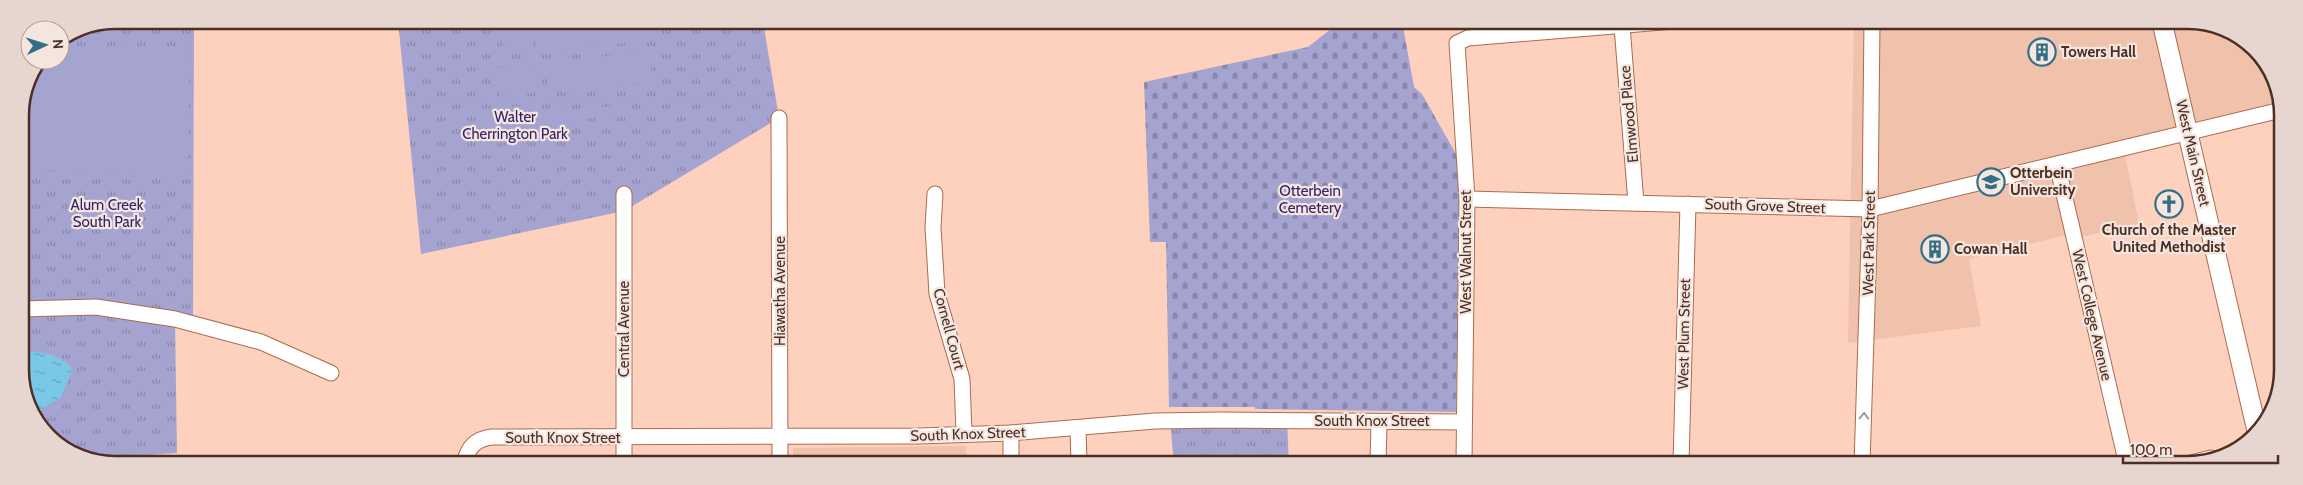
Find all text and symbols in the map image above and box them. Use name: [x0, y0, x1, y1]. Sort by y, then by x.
north arrow: [20, 20, 70, 70]
building icon: Towers Hall: [2027, 37, 2057, 67]
text: N: [49, 39, 67, 50]
place label: Towers Hall: [2061, 43, 2136, 61]
street label: Elmwood Place: [1616, 64, 1642, 163]
street label: West Main Street: [2172, 98, 2214, 208]
park label: Walter Cherrington Park: [462, 108, 568, 143]
place label: Otterbein University: [2010, 164, 2076, 199]
school or university icon: Otterbein University: [1976, 167, 2006, 197]
park label: Otterbein Cemetery: [1279, 182, 1342, 217]
church icon: Church of the Master United Methodist: [2154, 189, 2184, 219]
street label: West Walnut Street: [1457, 190, 1475, 314]
street label: West Park Street: [1859, 190, 1879, 296]
street label: South Grove Street: [1704, 195, 1826, 217]
park label: Alum Creek South Park: [71, 196, 144, 231]
place label: Church of the Master United Methodist: [2102, 221, 2236, 256]
building icon: Cowan Hall: [1920, 234, 1950, 264]
street label: Hiawatha Avenue: [771, 236, 789, 346]
place label: Cowan Hall: [1954, 240, 2028, 258]
street label: West College Avenue: [2068, 248, 2116, 383]
street label: West Plum Street: [1674, 278, 1694, 390]
street label: Central Avenue: [615, 281, 633, 377]
street label: Cornell Court: [930, 286, 968, 372]
street label: South Knox Street: [1314, 412, 1430, 430]
one-way arrow: [1859, 412, 1869, 420]
street label: South Knox Street: [910, 423, 1026, 445]
street label: South Knox Street: [505, 429, 621, 447]
scale bar: [2123, 432, 2278, 464]
text: 100 m: [2130, 441, 2172, 459]

